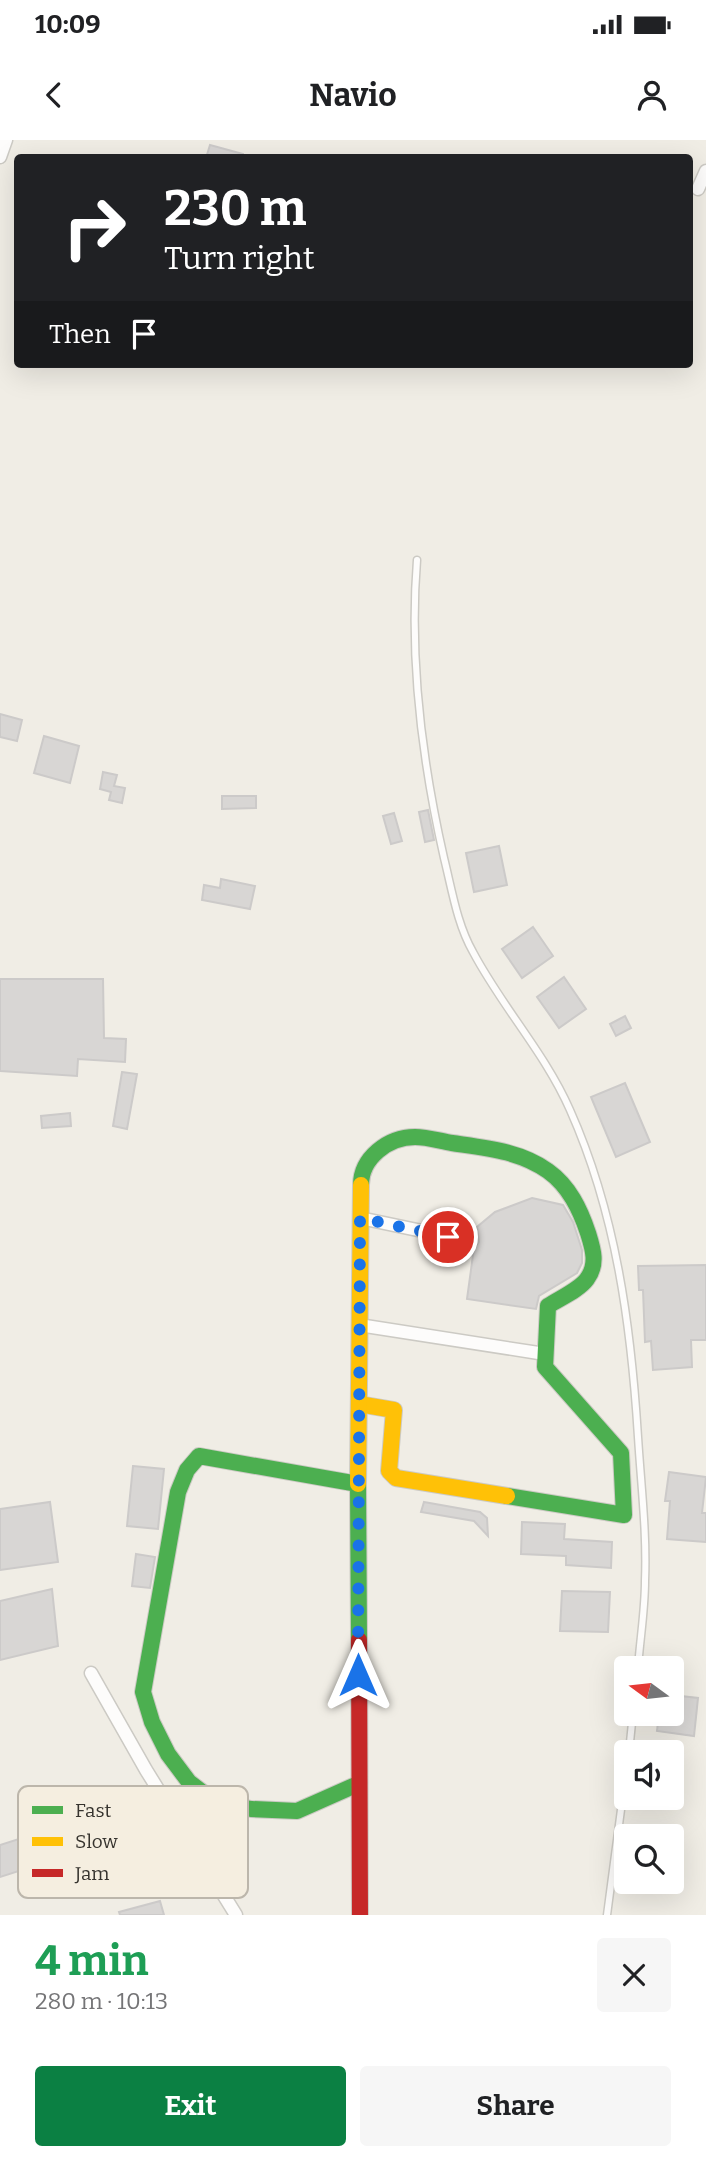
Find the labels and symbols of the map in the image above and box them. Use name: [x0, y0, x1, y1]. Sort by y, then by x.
pin: [418, 1207, 478, 1267]
position arrow: [321, 1638, 395, 1712]
north arrow: [614, 1656, 684, 1726]
legend: [18, 1786, 248, 1898]
text: Fast: [75, 1799, 112, 1822]
text: Slow: [75, 1830, 118, 1853]
text: Jam: [74, 1862, 109, 1885]

